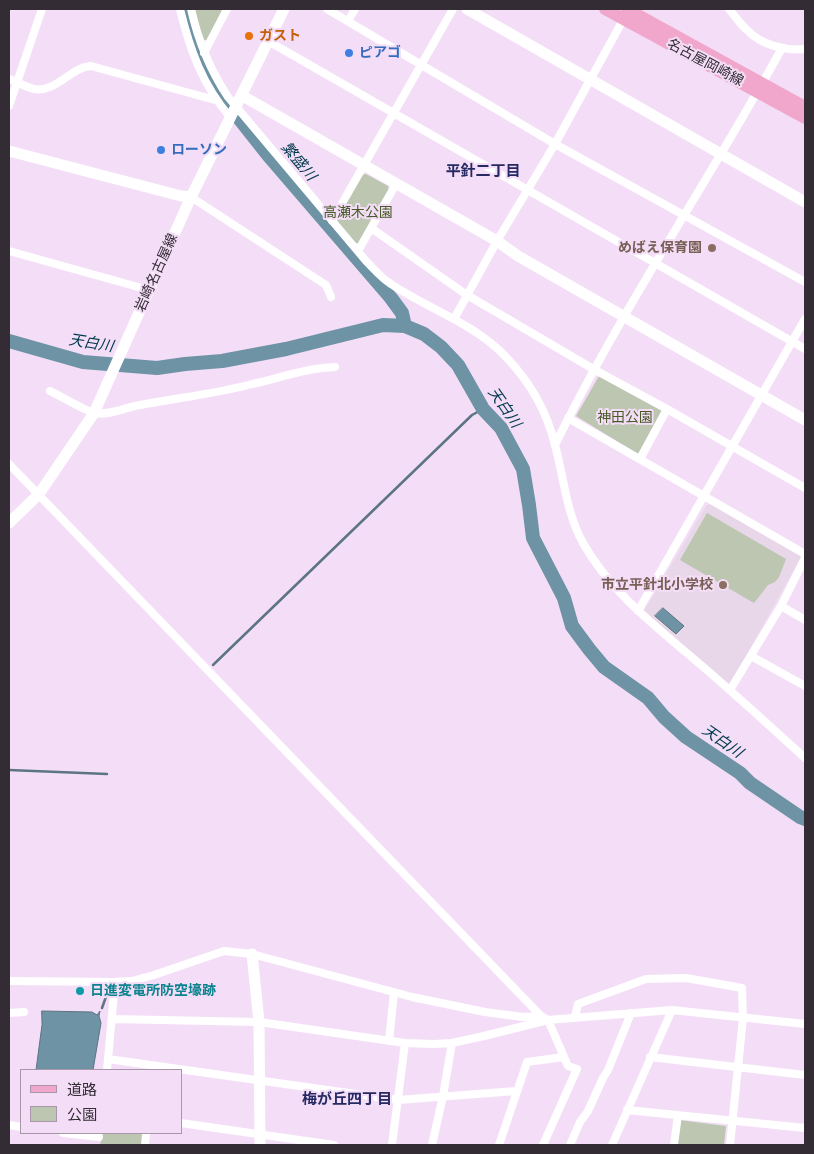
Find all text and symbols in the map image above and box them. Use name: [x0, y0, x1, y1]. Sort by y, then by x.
place label: ガスト: [259, 28, 301, 44]
marker: ガスト: [243, 30, 255, 42]
street label: 名古屋岡崎線: [664, 36, 746, 90]
place label: ピアゴ: [359, 45, 401, 61]
marker: ピアゴ: [343, 47, 355, 59]
water label: 繁盛川: [277, 139, 319, 185]
place label: ローソン: [171, 142, 227, 158]
marker: ローソン: [155, 144, 167, 156]
district label: 平針二丁目: [446, 163, 520, 181]
park label: 高瀬木公園: [323, 205, 393, 221]
street label: 岩崎名古屋線: [132, 231, 182, 315]
place label: めばえ保育園: [618, 240, 702, 256]
marker: めばえ保育園: [706, 242, 718, 254]
water label: 天白川: [67, 332, 115, 356]
water label: 天白川: [484, 384, 524, 432]
park label: 神田公園: [597, 410, 653, 426]
place label: 市立平針北小学校: [601, 577, 713, 593]
marker: 市立平針北小学校: [717, 579, 729, 591]
water label: 天白川: [698, 722, 746, 762]
place label: 日進変電所防空壕跡: [90, 983, 216, 999]
marker: 日進変電所防空壕跡: [74, 985, 86, 997]
legend: [20, 1069, 182, 1134]
text: 道路: [67, 1081, 97, 1099]
district label: 梅が丘四丁目: [302, 1091, 392, 1109]
text: 公園: [67, 1106, 97, 1124]

